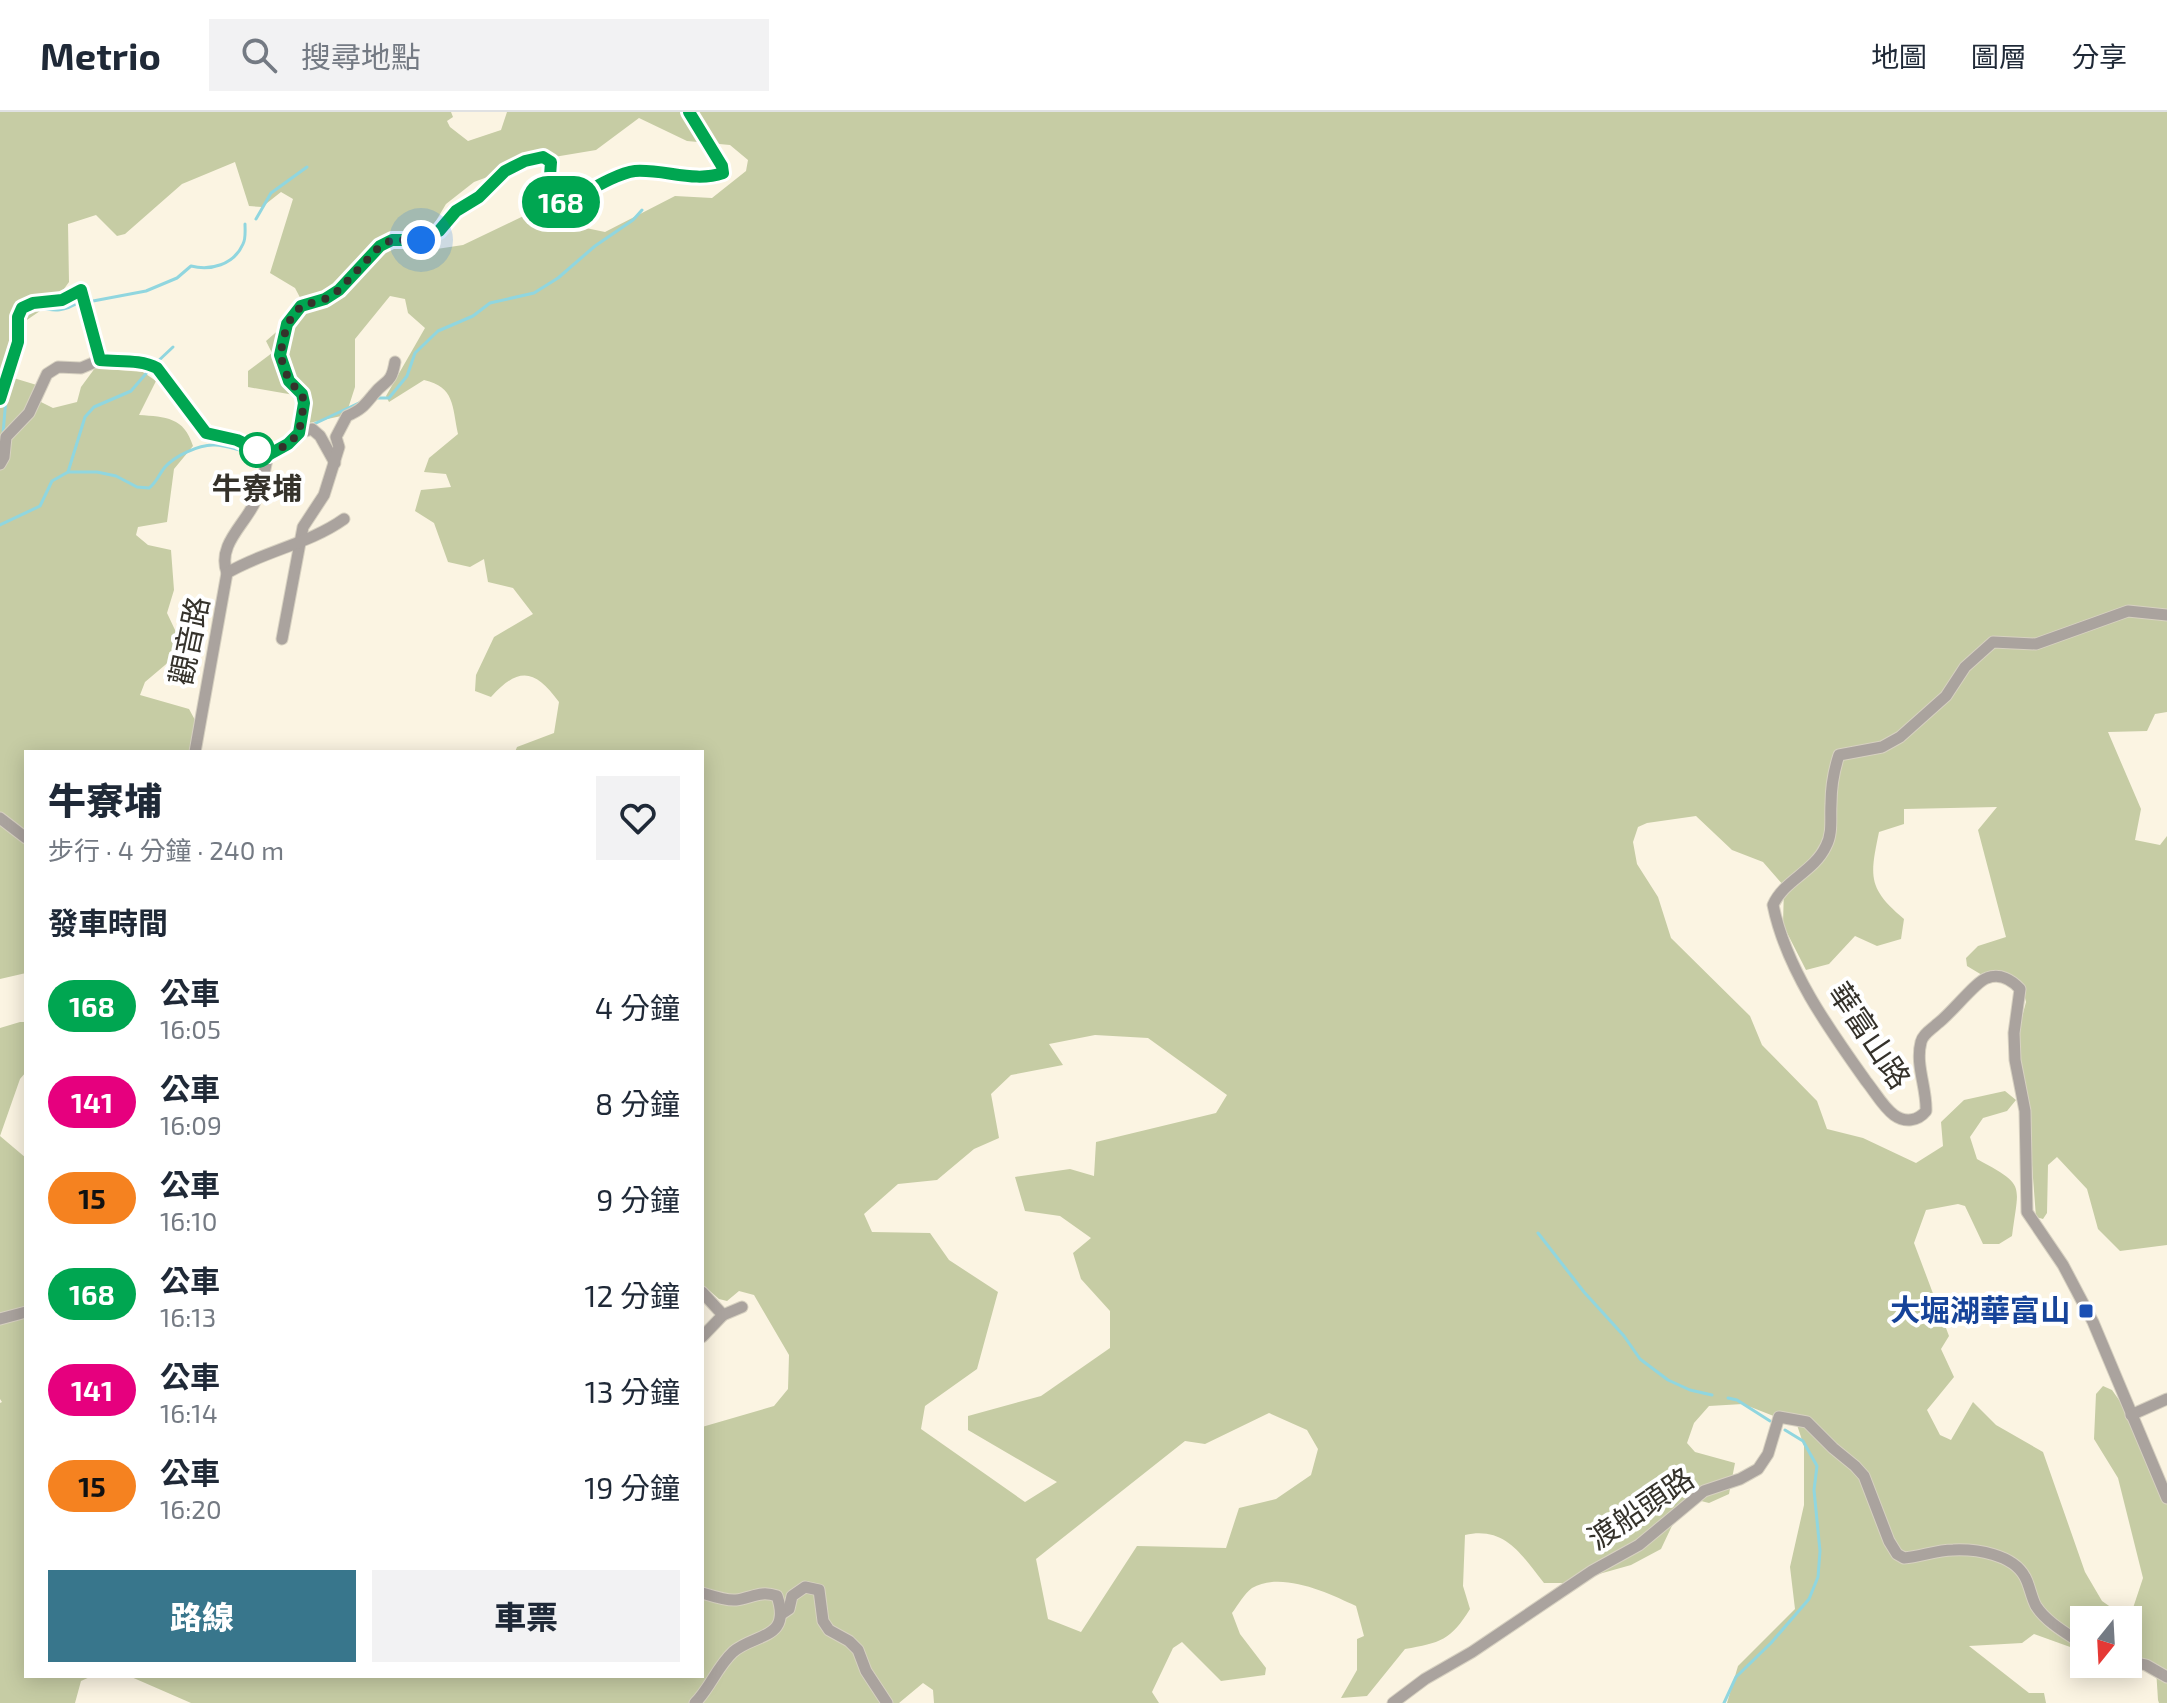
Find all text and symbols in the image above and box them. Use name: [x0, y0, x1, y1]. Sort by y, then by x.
search box: [209, 19, 769, 91]
text: Metrio: [40, 32, 161, 78]
icon: search: [237, 33, 281, 77]
text: 搜尋地點: [301, 38, 421, 74]
text: 地圖: [1871, 39, 1927, 73]
text: 圖層: [1971, 39, 2027, 73]
text: 分享: [2071, 39, 2127, 73]
line badge: 168: [515, 176, 607, 228]
text: 168: [538, 185, 584, 219]
your location: [401, 220, 441, 260]
marker: 牛寮埔: [240, 433, 274, 467]
place label: 牛寮埔: [212, 469, 302, 505]
street label: 觀音路: [161, 593, 215, 688]
button: heart: [596, 776, 680, 860]
text: 牛寮埔: [48, 777, 162, 823]
text: 步行 · 4 分鐘 · 240 m: [48, 834, 284, 865]
text: 發車時間: [48, 904, 168, 940]
text: 公車: [160, 974, 220, 1010]
street label: 華富山路: [1822, 975, 1919, 1095]
text: 168: [69, 989, 115, 1023]
text: 4 分鐘: [595, 989, 680, 1025]
text: 16:05: [160, 1013, 221, 1044]
text: 公車: [160, 1070, 220, 1106]
text: 141: [71, 1085, 113, 1119]
text: 8 分鐘: [595, 1085, 680, 1121]
text: 16:09: [160, 1109, 222, 1140]
text: 公車: [160, 1166, 220, 1202]
text: 15: [78, 1181, 106, 1215]
text: 9 分鐘: [596, 1181, 680, 1217]
text: 16:10: [160, 1205, 217, 1236]
text: 公車: [160, 1262, 220, 1298]
text: 168: [69, 1277, 115, 1311]
text: 12 分鐘: [585, 1277, 680, 1313]
place label: 大堀湖華富山: [1890, 1291, 2070, 1327]
text: 16:13: [160, 1301, 216, 1332]
marker: 大堀湖華富山: [2077, 1302, 2095, 1320]
text: 公車: [160, 1358, 220, 1394]
text: 141: [71, 1373, 113, 1407]
text: 13 分鐘: [585, 1373, 680, 1409]
text: 16:14: [160, 1397, 218, 1428]
text: 公車: [160, 1454, 220, 1490]
street label: 渡船頭路: [1580, 1459, 1700, 1556]
text: 15: [78, 1469, 106, 1503]
text: 19 分鐘: [584, 1469, 680, 1505]
text: 16:20: [160, 1493, 222, 1524]
button: 路線: [48, 1570, 356, 1662]
button: 車票: [372, 1570, 680, 1662]
north arrow: [2070, 1606, 2142, 1678]
map controls: [2070, 1606, 2142, 1678]

